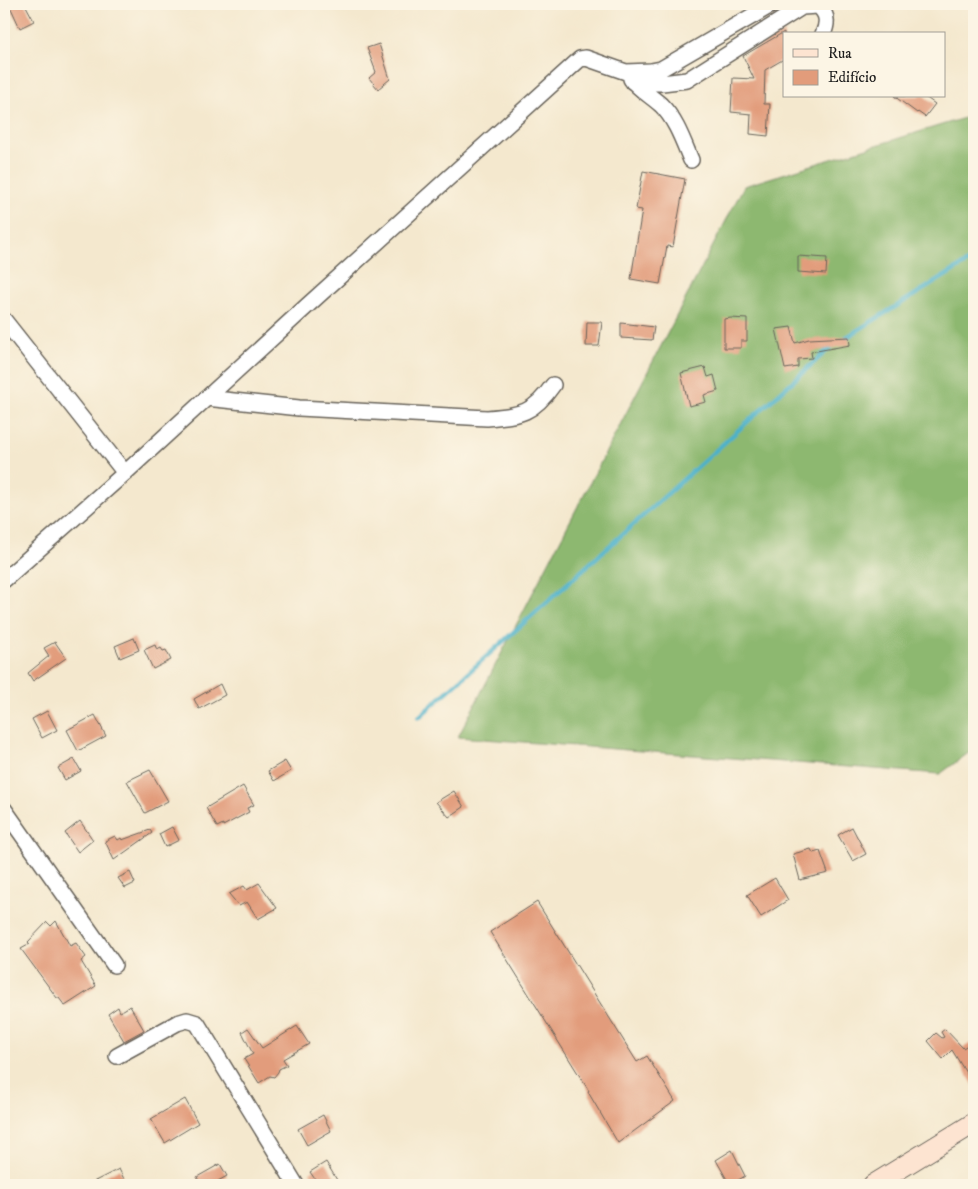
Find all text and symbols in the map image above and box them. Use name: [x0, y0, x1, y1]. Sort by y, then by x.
legend: [783, 32, 946, 98]
text: Rua: [828, 44, 852, 63]
text: Edifício: [828, 68, 876, 87]

